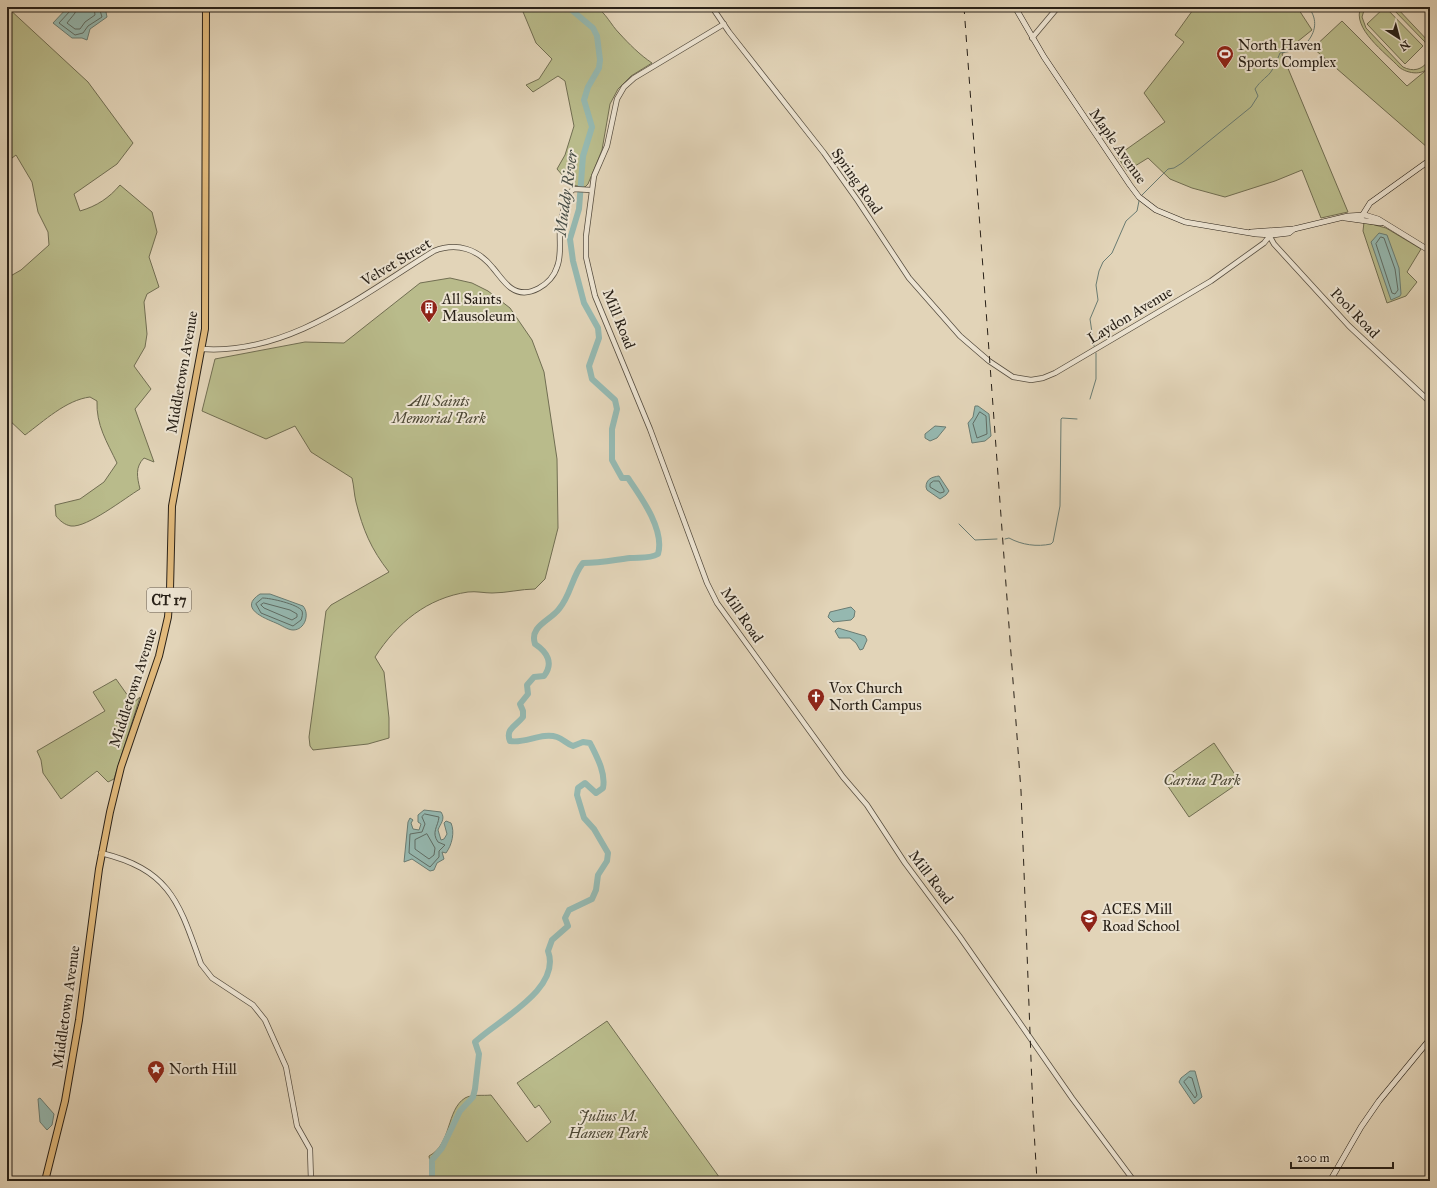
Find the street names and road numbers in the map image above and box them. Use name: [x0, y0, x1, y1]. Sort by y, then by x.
street label: Maple Avenue: [1085, 105, 1151, 187]
street label: Spring Road: [828, 145, 886, 218]
street label: Velvet Street: [357, 234, 435, 290]
street label: Laydon Avenue: [1084, 283, 1176, 347]
street label: Pool Road: [1327, 284, 1384, 342]
street label: Mill Road: [599, 286, 639, 352]
street label: Middletown Avenue: [162, 309, 202, 435]
street label: Mill Road: [717, 584, 767, 646]
road number: CT 17: [147, 588, 191, 612]
street label: Middletown Avenue: [105, 626, 161, 750]
street label: Mill Road: [905, 846, 957, 908]
street label: Middletown Avenue: [48, 944, 84, 1070]

